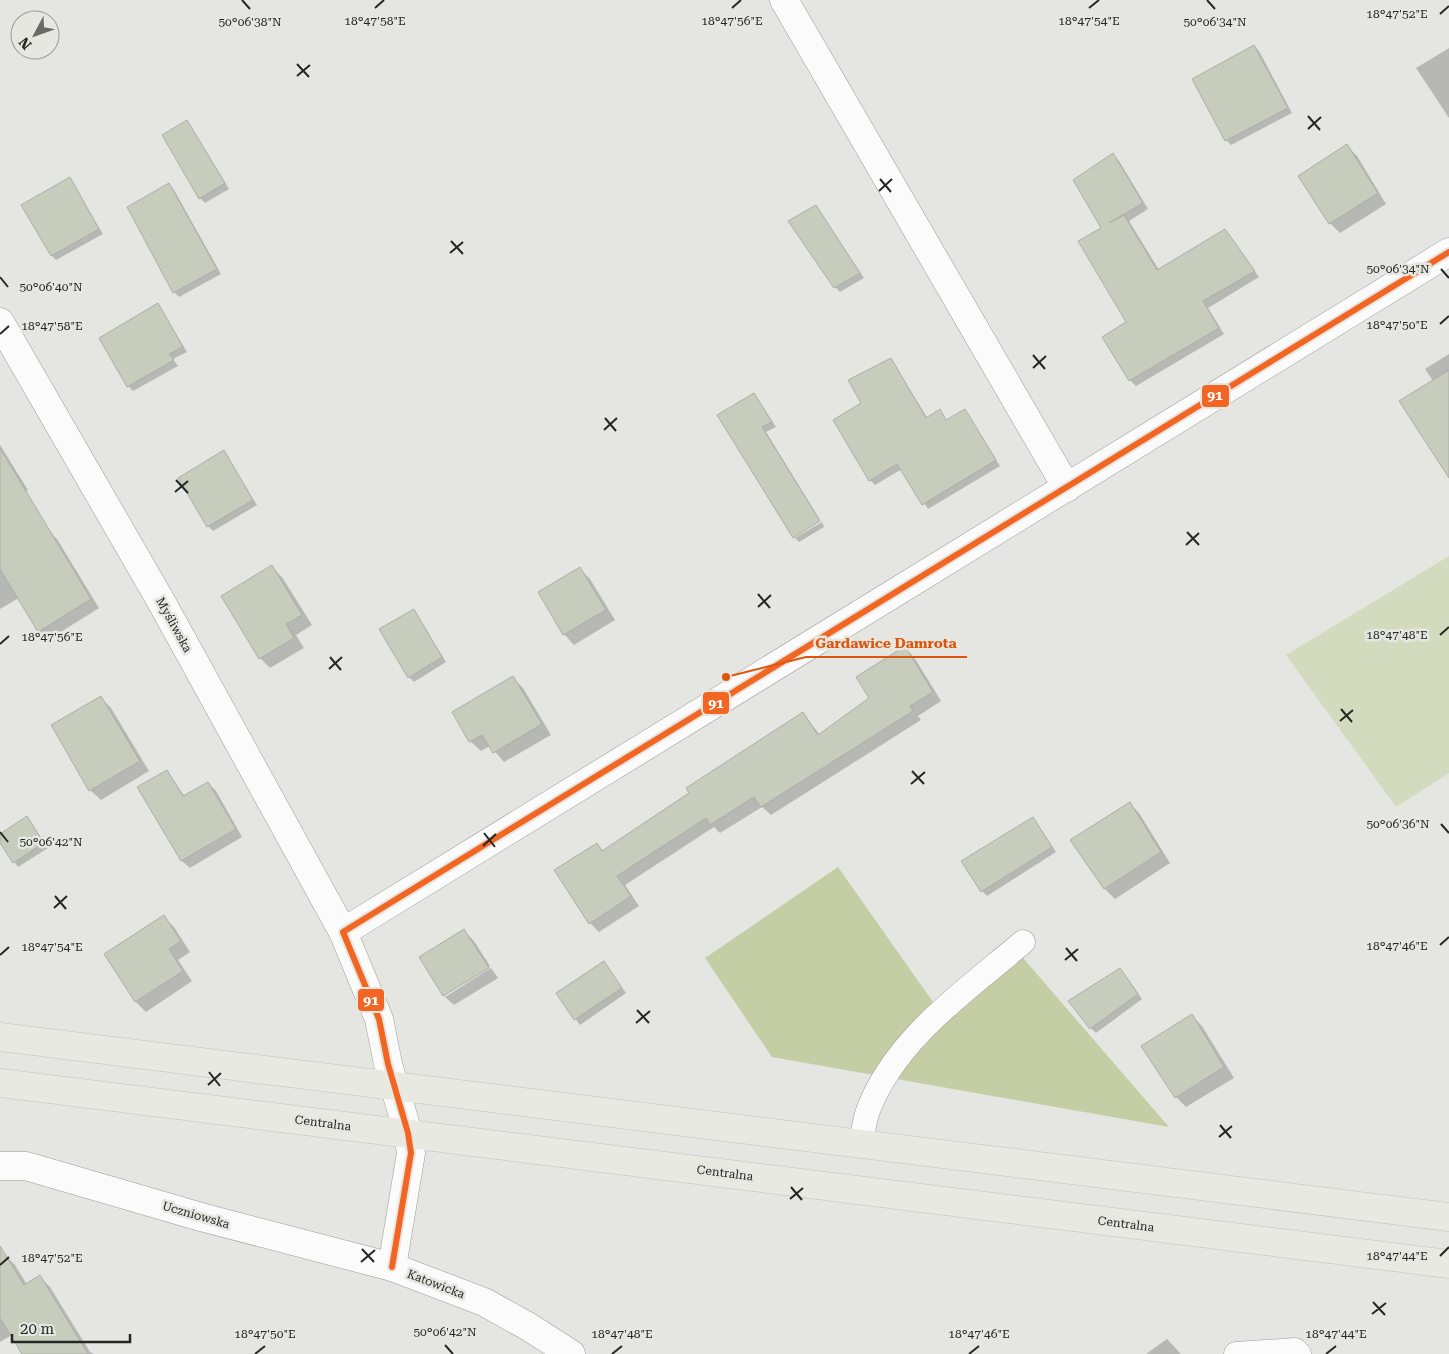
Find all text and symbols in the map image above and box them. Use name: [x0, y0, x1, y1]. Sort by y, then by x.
text: 18°47'52"E: [1366, 7, 1428, 21]
north arrow: [10, 10, 60, 60]
text: 18°47'58"E: [344, 14, 406, 28]
text: 18°47'56"E: [701, 14, 763, 28]
text: 18°47'54"E: [1058, 14, 1120, 28]
text: 50°06'38"N: [218, 15, 282, 29]
text: 50°06'34"N: [1183, 15, 1247, 29]
text: N: [15, 34, 35, 53]
text: 50°06'34"N: [1366, 262, 1430, 276]
text: 50°06'40"N: [19, 280, 83, 294]
text: 18°47'50"E: [1366, 318, 1428, 332]
text: 18°47'58"E: [21, 319, 83, 333]
line badge: 91: [1201, 384, 1230, 408]
text: 91: [1207, 387, 1223, 403]
street label: Myśliwska: [153, 595, 195, 655]
callout: Gardawice Damrota: [806, 628, 967, 657]
text: 18°47'48"E: [1366, 628, 1428, 642]
text: 18°47'56"E: [21, 630, 83, 644]
text: Gardawice Damrota: [815, 635, 957, 651]
line badge: 91: [702, 691, 730, 715]
text: 91: [708, 695, 724, 711]
text: 50°06'36"N: [1366, 817, 1430, 831]
text: 50°06'42"N: [19, 835, 83, 849]
text: 18°47'46"E: [1366, 939, 1428, 953]
text: 18°47'54"E: [21, 940, 83, 954]
line badge: 91: [357, 988, 385, 1012]
text: 91: [363, 992, 379, 1008]
street label: Centralna: [294, 1113, 352, 1133]
street label: Centralna: [696, 1163, 754, 1183]
street label: Uczniowska: [161, 1199, 232, 1231]
street label: Centralna: [1097, 1214, 1155, 1234]
text: 18°47'44"E: [1366, 1249, 1428, 1263]
text: 18°47'52"E: [21, 1251, 83, 1265]
street label: Katowicka: [405, 1267, 467, 1302]
scale bar: [12, 1312, 130, 1344]
text: 20 m: [20, 1320, 55, 1338]
text: 50°06'42"N: [413, 1325, 477, 1339]
text: 18°47'50"E: [234, 1327, 296, 1341]
text: 18°47'48"E: [591, 1327, 653, 1341]
text: 18°47'46"E: [948, 1327, 1010, 1341]
text: 18°47'44"E: [1305, 1327, 1367, 1341]

